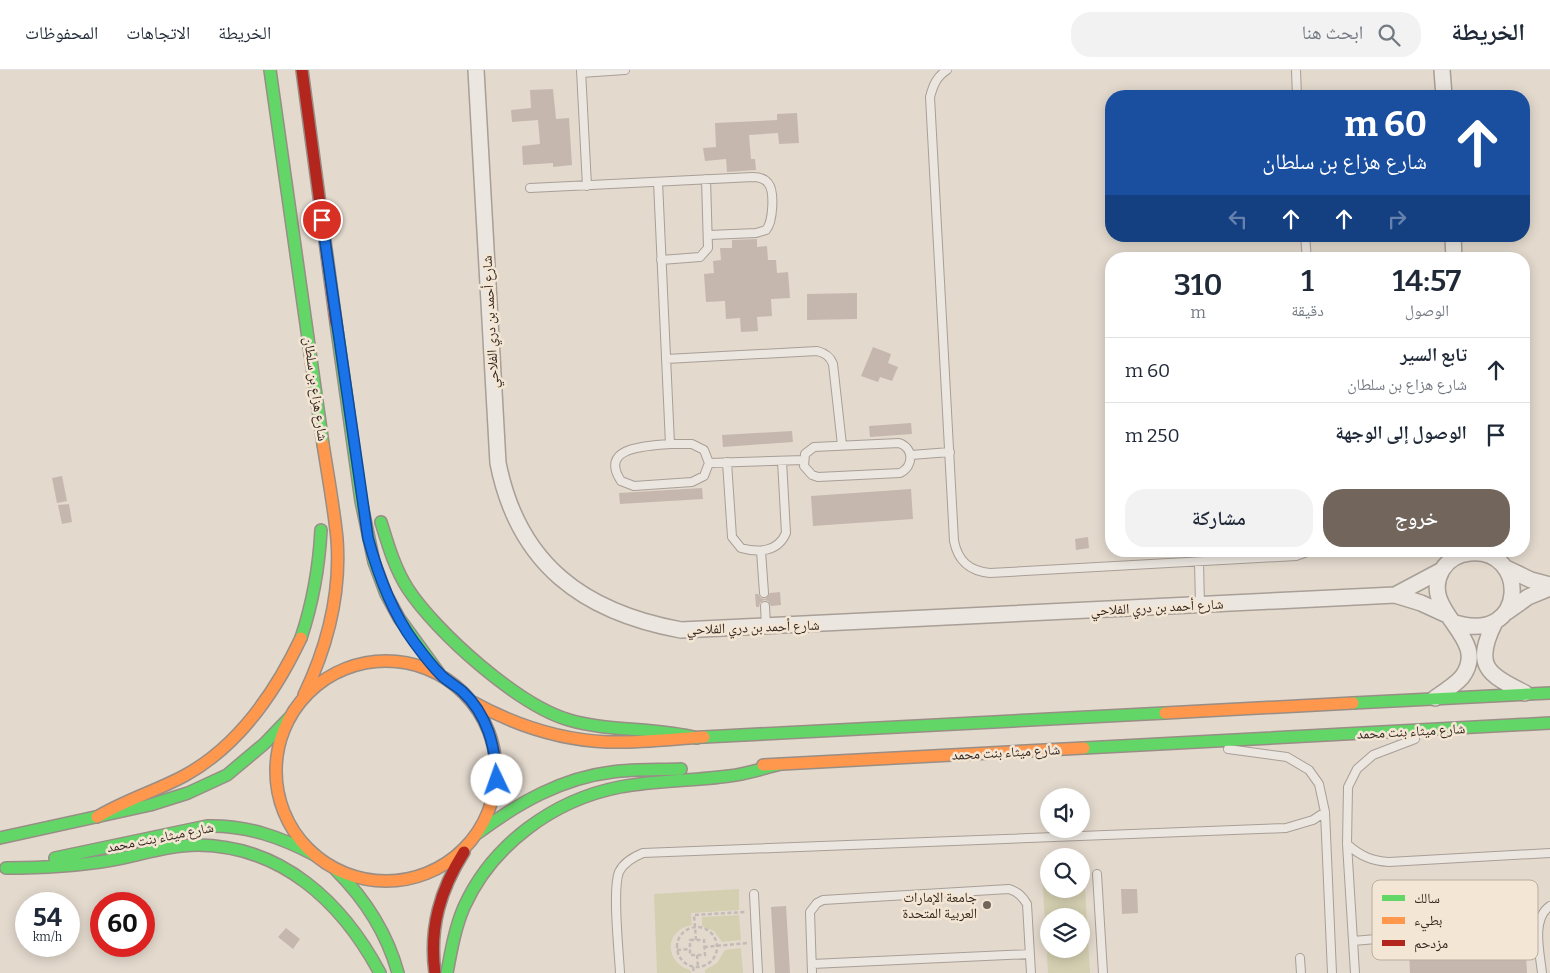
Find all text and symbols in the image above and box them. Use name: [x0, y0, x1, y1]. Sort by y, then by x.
search box: [1071, 12, 1421, 57]
text: الخريطة: [1451, 18, 1525, 46]
text: ابحث هنا: [1302, 21, 1363, 44]
icon: search: [1375, 21, 1403, 49]
text: المحفوظات: [25, 22, 98, 44]
text: الاتجاهات: [126, 22, 190, 44]
text: الخريطة: [218, 22, 271, 44]
text: 60 m: [1344, 103, 1427, 145]
icon: ahead: [1445, 110, 1510, 175]
text: شارع هزاع بن سلطان: [1262, 148, 1427, 175]
pin: [301, 199, 343, 241]
icon: left: [1224, 205, 1252, 233]
icon: ahead: [1277, 205, 1305, 233]
icon: ahead: [1330, 205, 1358, 233]
icon: right: [1383, 205, 1411, 233]
icon: arrive: [308, 206, 336, 234]
street label: شارع أحمد بن دري الفلاحي: [479, 255, 505, 389]
text: 1: [1301, 263, 1314, 299]
text: 14:57: [1392, 263, 1461, 299]
text: 310: [1174, 267, 1223, 303]
text: دقيقة: [1291, 301, 1324, 320]
text: الوصول: [1405, 301, 1449, 320]
text: m: [1191, 303, 1206, 322]
street label: شارع هزاع بن سلطان: [299, 336, 331, 442]
text: تابع السير: [1400, 343, 1467, 366]
icon: ahead: [1482, 356, 1510, 384]
text: 60 m: [1125, 359, 1170, 382]
text: شارع هزاع بن سلطان: [1347, 375, 1467, 394]
text: الوصول إلى الوجهة: [1335, 421, 1467, 444]
icon: arrive: [1482, 421, 1510, 449]
text: 250 m: [1125, 424, 1180, 447]
button: مشاركة: [1125, 489, 1313, 547]
button: خروج: [1323, 489, 1510, 547]
street label: شارع أحمد بن دري الفلاحي: [1090, 596, 1224, 622]
street label: شارع أحمد بن دري الفلاحي: [686, 617, 820, 641]
street label: شارع ميثاء بنت محمد: [1356, 720, 1466, 744]
street label: شارع ميثاء بنت محمد: [951, 741, 1061, 765]
position arrow: [470, 753, 522, 805]
map controls: [1040, 788, 1090, 958]
button: sound: [1040, 788, 1090, 838]
street label: شارع ميثاء بنت محمد: [105, 819, 215, 857]
button: search: [1040, 848, 1090, 898]
legend: [1372, 880, 1538, 960]
place label: جامعة الإمارات العربية المتحدة: [902, 889, 977, 922]
text: سالك: [1414, 890, 1440, 907]
speed limit sign: 60: [90, 892, 155, 957]
marker: جامعة الإمارات العربية المتحدة: [981, 899, 993, 911]
text: 54: [33, 903, 62, 933]
button: layers: [1040, 908, 1090, 958]
text: بطيء: [1414, 912, 1443, 932]
text: km/h: [33, 930, 62, 944]
text: مزدحم: [1414, 935, 1448, 953]

